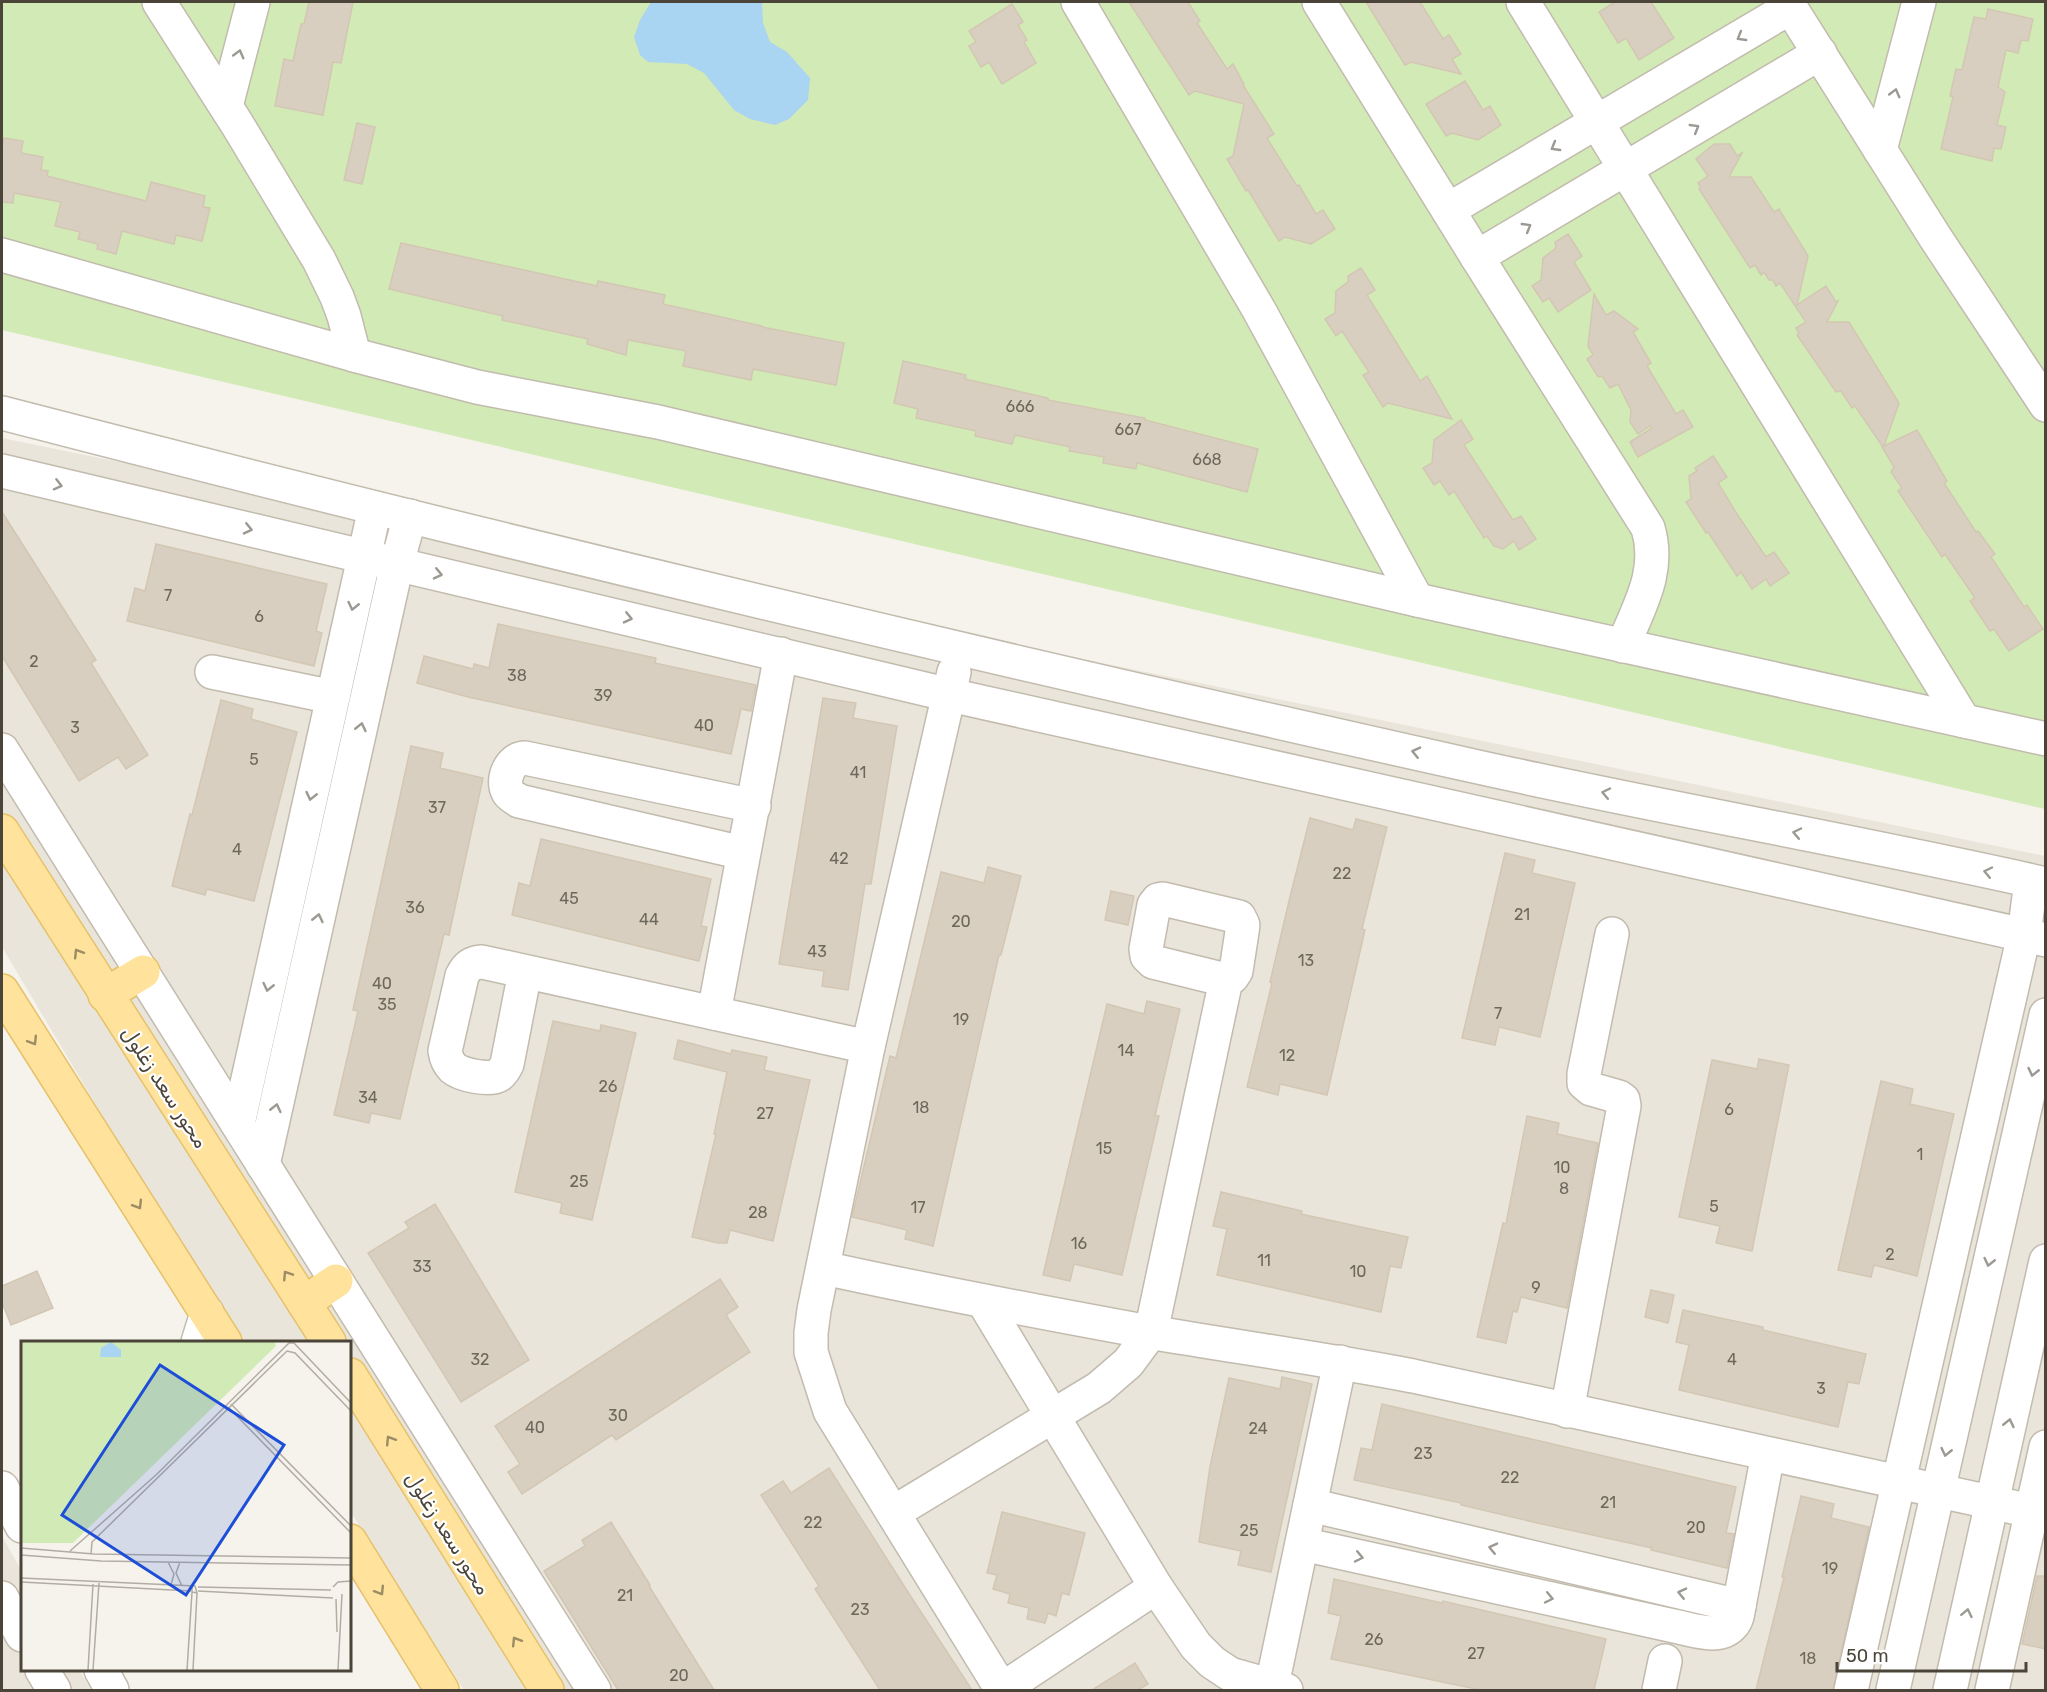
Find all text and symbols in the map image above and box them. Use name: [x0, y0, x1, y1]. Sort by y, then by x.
one-way arrow: [1737, 30, 1747, 41]
one-way arrow: [232, 49, 245, 59]
one-way arrow: [1888, 88, 1900, 99]
one-way arrow: [1689, 123, 1699, 135]
one-way arrow: [1551, 139, 1561, 151]
one-way arrow: [1521, 223, 1531, 235]
house number: 666: [1006, 397, 1035, 416]
house number: 667: [1114, 420, 1142, 439]
house number: 668: [1192, 450, 1222, 469]
one-way arrow: [53, 477, 63, 490]
one-way arrow: [243, 522, 253, 535]
one-way arrow: [433, 566, 443, 579]
house number: 7: [164, 586, 172, 605]
one-way arrow: [348, 601, 361, 611]
house number: 6: [254, 607, 264, 626]
one-way arrow: [623, 611, 633, 624]
house number: 2: [29, 652, 39, 671]
house number: 38: [507, 666, 527, 685]
house number: 39: [593, 686, 613, 705]
house number: 40: [694, 716, 714, 735]
house number: 3: [70, 718, 80, 737]
one-way arrow: [353, 723, 366, 733]
one-way arrow: [1411, 747, 1421, 760]
house number: 5: [249, 750, 259, 769]
house number: 41: [850, 763, 866, 782]
one-way arrow: [1602, 787, 1612, 800]
one-way arrow: [305, 791, 318, 801]
house number: 37: [428, 798, 446, 817]
one-way arrow: [1793, 827, 1803, 840]
house number: 4: [232, 840, 242, 859]
house number: 42: [829, 849, 849, 868]
house number: 22: [1333, 864, 1351, 883]
one-way arrow: [1984, 866, 1994, 879]
house number: 45: [559, 889, 579, 908]
house number: 36: [405, 898, 425, 917]
house number: 21: [1514, 905, 1530, 924]
house number: 44: [639, 910, 659, 929]
house number: 20: [951, 912, 971, 931]
one-way arrow: [311, 913, 324, 923]
house number: 43: [807, 942, 827, 961]
one-way arrow: [74, 949, 86, 959]
house number: 13: [1298, 951, 1314, 970]
house number: 40: [372, 974, 392, 993]
one-way arrow: [263, 981, 276, 991]
house number: 35: [377, 995, 397, 1014]
house number: 7: [1494, 1004, 1502, 1023]
house number: 19: [953, 1010, 969, 1029]
street label: محور سعد زغلول: [117, 1022, 213, 1152]
one-way arrow: [26, 1034, 37, 1045]
house number: 14: [1118, 1041, 1134, 1060]
house number: 12: [1279, 1046, 1295, 1065]
one-way arrow: [2027, 1067, 2040, 1077]
house number: 26: [598, 1077, 618, 1096]
house number: 34: [358, 1088, 378, 1107]
house number: 18: [912, 1098, 930, 1117]
house number: 6: [1724, 1100, 1734, 1119]
one-way arrow: [269, 1103, 282, 1113]
house number: 27: [756, 1104, 774, 1123]
house number: 15: [1096, 1139, 1112, 1158]
house number: 1: [1917, 1145, 1923, 1164]
house number: 10: [1553, 1158, 1571, 1177]
house number: 25: [570, 1172, 588, 1191]
house number: 8: [1559, 1179, 1569, 1198]
house number: 5: [1709, 1197, 1719, 1216]
house number: 17: [910, 1198, 926, 1217]
one-way arrow: [130, 1199, 142, 1209]
house number: 28: [748, 1203, 768, 1222]
house number: 16: [1071, 1234, 1088, 1253]
house number: 2: [1885, 1245, 1895, 1264]
house number: 11: [1257, 1251, 1271, 1270]
house number: 33: [412, 1257, 432, 1276]
one-way arrow: [1984, 1257, 1997, 1267]
house number: 10: [1349, 1262, 1367, 1281]
one-way arrow: [282, 1271, 294, 1281]
house number: 9: [1531, 1278, 1541, 1297]
inset map: [21, 1341, 351, 1671]
house number: 32: [470, 1350, 490, 1369]
house number: 4: [1727, 1350, 1737, 1369]
house number: 3: [1816, 1379, 1826, 1398]
house number: 30: [608, 1406, 628, 1425]
house number: 40: [525, 1418, 545, 1437]
one-way arrow: [2002, 1418, 2015, 1428]
house number: 24: [1248, 1419, 1268, 1438]
one-way arrow: [386, 1436, 397, 1447]
house number: 23: [1413, 1444, 1433, 1463]
one-way arrow: [1940, 1447, 1953, 1457]
street label: محور سعد زغلول: [401, 1467, 495, 1599]
house number: 22: [1501, 1468, 1519, 1487]
house number: 21: [1600, 1493, 1616, 1512]
house number: 22: [804, 1513, 822, 1532]
house number: 20: [1686, 1518, 1706, 1537]
house number: 25: [1240, 1521, 1258, 1540]
one-way arrow: [1488, 1542, 1498, 1555]
one-way arrow: [1353, 1550, 1363, 1563]
house number: 19: [1822, 1559, 1838, 1578]
one-way arrow: [373, 1585, 385, 1595]
house number: 21: [617, 1586, 633, 1605]
one-way arrow: [1678, 1587, 1688, 1600]
one-way arrow: [1544, 1591, 1554, 1604]
house number: 23: [850, 1600, 870, 1619]
one-way arrow: [1960, 1608, 1973, 1618]
house number: 26: [1364, 1630, 1384, 1649]
scale bar: [1837, 1635, 2026, 1673]
one-way arrow: [511, 1637, 523, 1647]
house number: 27: [1467, 1644, 1485, 1663]
text: 50 m: [1846, 1645, 1889, 1667]
house number: 18: [1799, 1649, 1817, 1668]
house number: 20: [669, 1666, 689, 1685]

